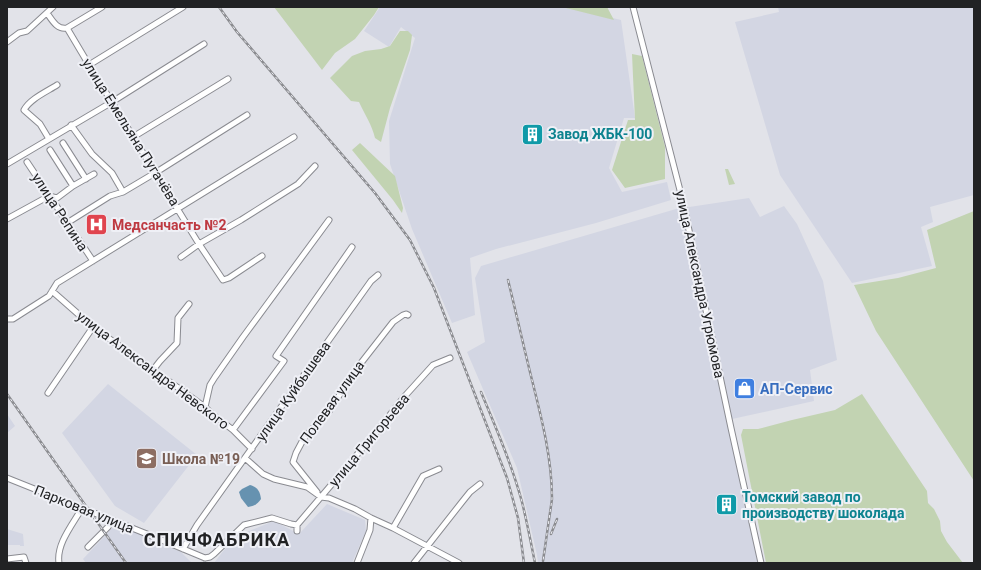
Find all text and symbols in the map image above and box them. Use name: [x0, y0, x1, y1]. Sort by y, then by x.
street label: улица Емельяна Пугачёва: [79, 55, 183, 209]
building icon: Завод ЖБК-100: [519, 121, 545, 147]
place label: Завод ЖБК-100: [548, 126, 652, 142]
street label: улица Репина: [29, 170, 91, 254]
street label: улица Александра Угрюмова: [672, 189, 728, 379]
hospital icon: Медсанчасть №2: [83, 212, 109, 238]
place label: Медсанчасть №2: [112, 217, 227, 233]
street label: улица Александра Невского: [74, 308, 232, 432]
street label: улица Куйбышева: [253, 338, 333, 444]
street label: Полевая улица: [297, 357, 367, 447]
shop icon: АП-Сервис: [732, 376, 758, 402]
place label: АП-Сервис: [760, 381, 833, 397]
street label: улица Григорьева: [325, 390, 413, 490]
school or university icon: Школа №19: [133, 446, 159, 472]
place label: Школа №19: [162, 451, 240, 467]
street label: Парковая улица: [32, 482, 136, 536]
place label: Томский завод по производству шоколада: [742, 489, 905, 521]
building icon: Томский завод по производству шоколада: [713, 492, 739, 518]
district label: СПИЧФАБРИКА: [144, 529, 290, 550]

